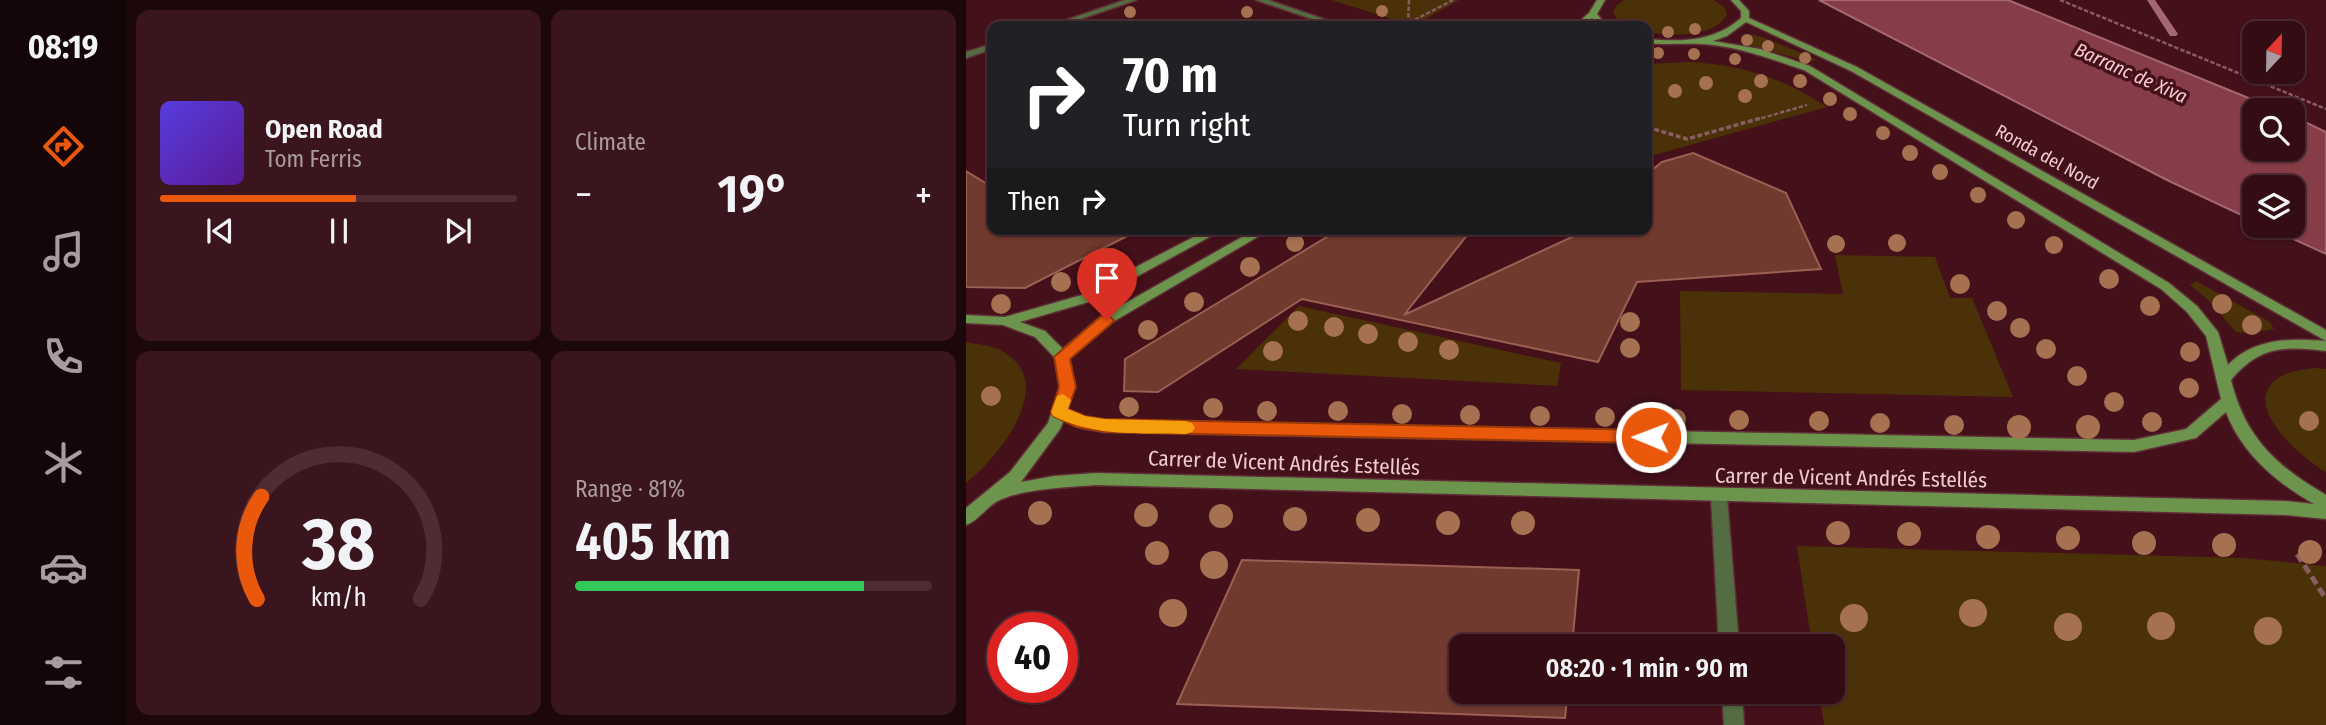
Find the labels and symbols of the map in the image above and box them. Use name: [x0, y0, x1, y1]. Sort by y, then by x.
north arrow: [2242, 21, 2305, 84]
water label: Barranc de Xiva: [2071, 38, 2191, 108]
street label: Ronda del Nord: [1992, 120, 2102, 194]
pin: [1077, 248, 1137, 320]
position arrow: [1614, 400, 1688, 474]
street label: Carrer de Vicent Andrés Estellés: [1148, 445, 1420, 481]
street label: Carrer de Vicent Andrés Estellés: [1715, 463, 1987, 493]
speed limit sign: 40: [987, 612, 1078, 703]

